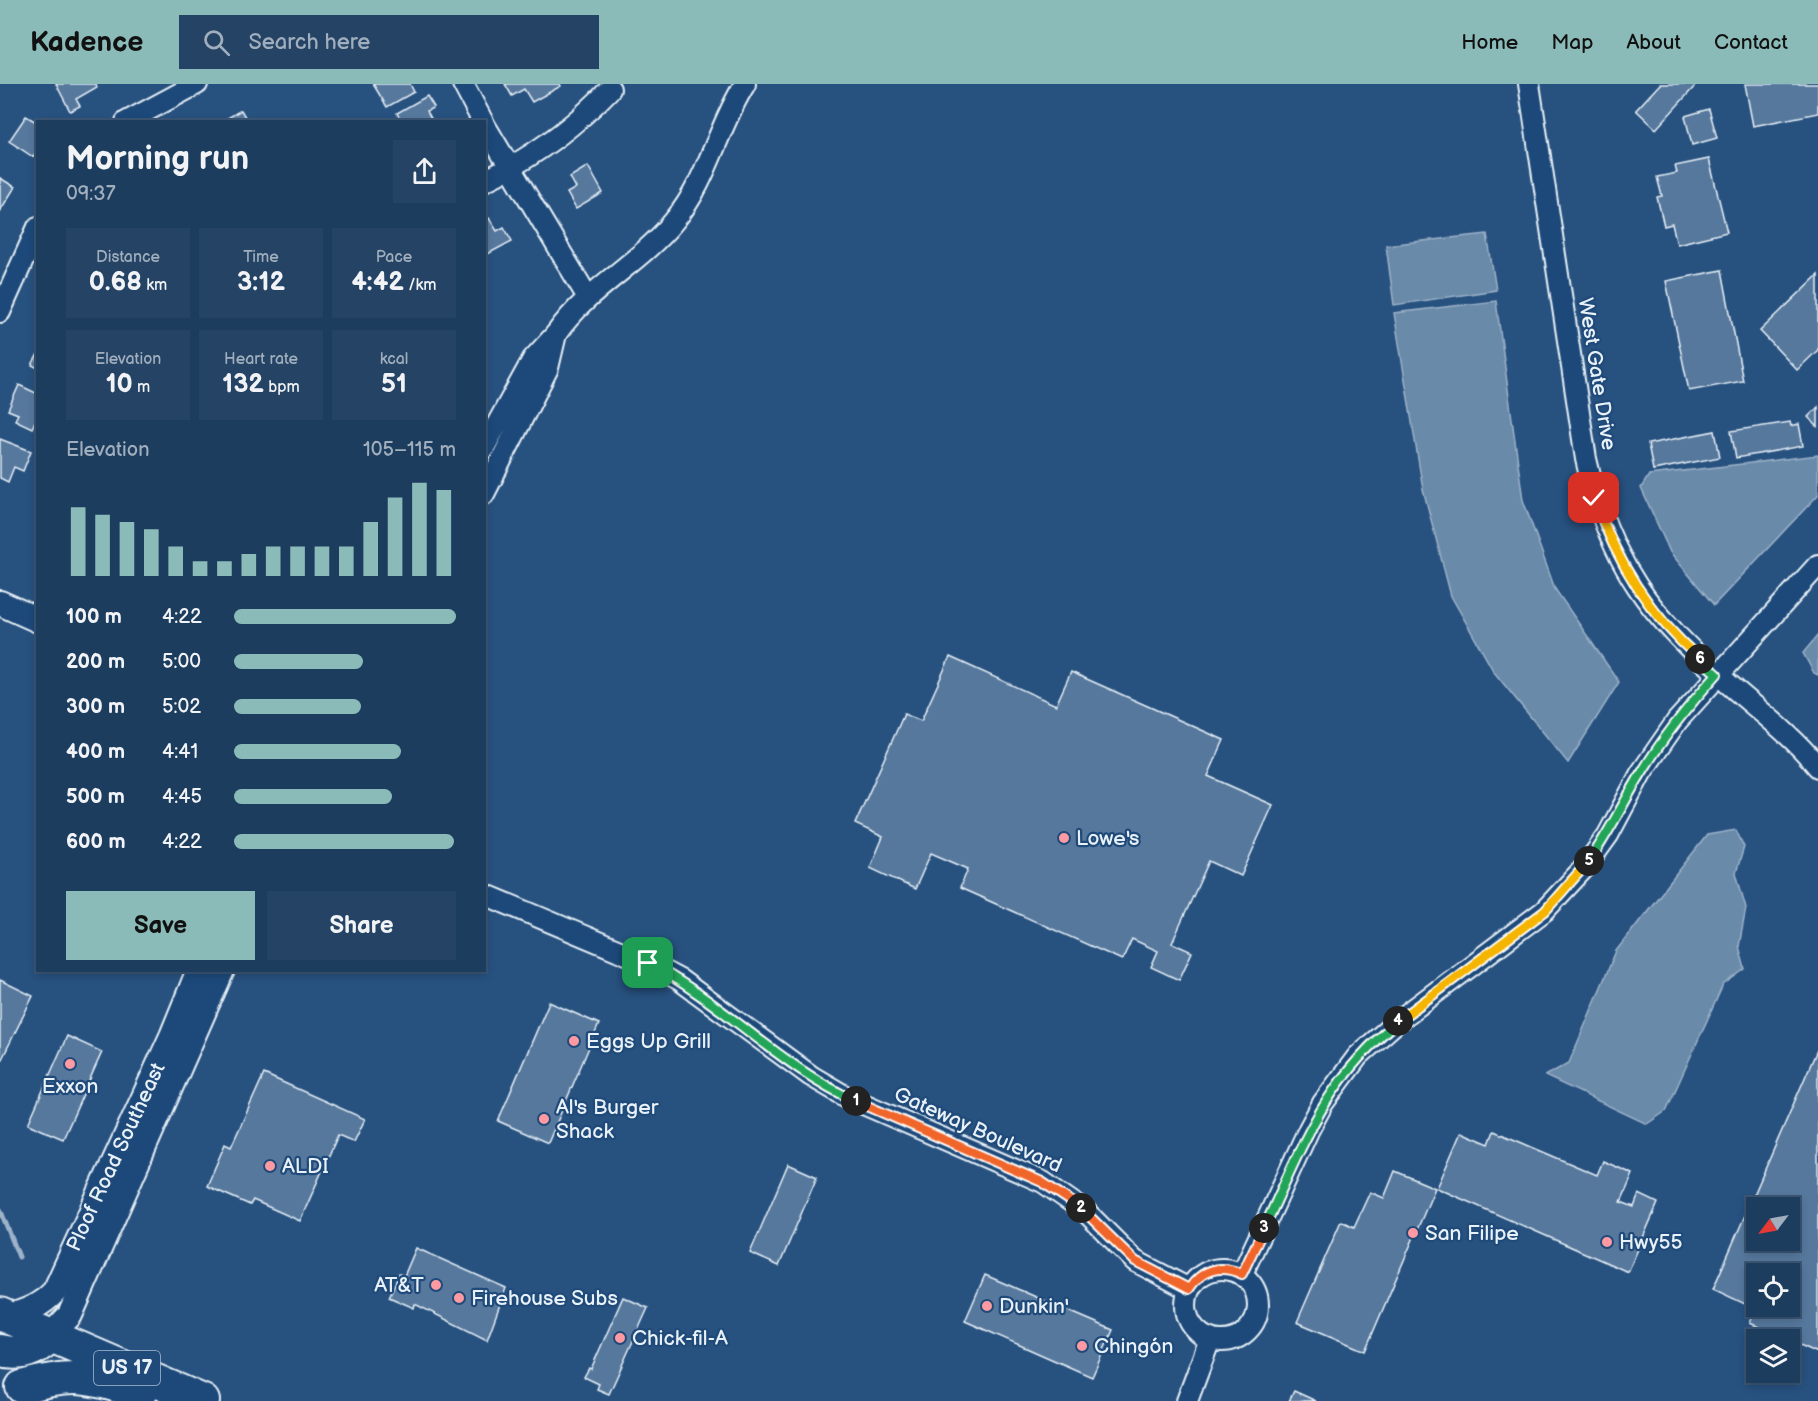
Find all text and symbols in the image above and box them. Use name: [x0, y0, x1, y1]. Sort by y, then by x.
search box: [179, 15, 599, 69]
text: Kadence: [30, 26, 143, 59]
icon: search: [200, 26, 233, 59]
text: Search here: [248, 29, 370, 56]
text: Home: [1461, 30, 1518, 55]
text: Map: [1551, 30, 1593, 55]
text: About: [1626, 30, 1681, 55]
text: Contact: [1714, 30, 1788, 55]
text: Morning run: [66, 139, 249, 179]
button: share: [393, 140, 456, 203]
text: 09:37: [66, 182, 115, 206]
text: Distance: [96, 248, 160, 267]
text: Time: [243, 248, 279, 267]
text: Pace: [376, 248, 412, 267]
text: 0.68: [89, 267, 142, 298]
text: 3:12: [237, 267, 285, 298]
text: 4:42: [351, 267, 404, 298]
text: km: [142, 276, 167, 295]
text: /km: [404, 276, 437, 295]
street label: West Gate Drive: [1573, 296, 1621, 452]
text: Elevation: [95, 350, 161, 369]
text: Heart rate: [224, 350, 298, 369]
text: kcal: [380, 350, 408, 369]
text: 10: [106, 369, 133, 400]
text: 132: [222, 369, 264, 400]
text: 51: [381, 369, 407, 400]
text: m: [133, 378, 150, 397]
text: bpm: [264, 378, 300, 397]
text: Elevation: [66, 438, 149, 462]
text: 105–115 m: [363, 438, 456, 462]
pin: [1568, 472, 1619, 523]
icon: check: [1577, 481, 1610, 514]
text: 100 m: [66, 605, 122, 629]
text: 4:22: [162, 605, 202, 629]
pin: 6: [1685, 644, 1715, 674]
text: 6: [1695, 649, 1705, 668]
text: 200 m: [66, 650, 125, 674]
text: 5:00: [162, 650, 201, 674]
text: 300 m: [66, 695, 125, 719]
text: 5:02: [162, 695, 201, 719]
text: 400 m: [66, 740, 125, 764]
text: 4:41: [162, 740, 198, 764]
text: 500 m: [66, 785, 125, 809]
text: 4:45: [162, 785, 202, 809]
place label: Lowe's: [1076, 826, 1139, 851]
text: 600 m: [66, 830, 126, 854]
text: 4:22: [162, 830, 202, 854]
marker: Lowe's: [1057, 831, 1071, 845]
pin: 5: [1574, 846, 1604, 876]
text: 5: [1584, 851, 1594, 870]
button: Save: [66, 891, 255, 960]
button: Share: [267, 891, 456, 960]
pin: [622, 937, 673, 988]
icon: arrive: [631, 946, 664, 979]
pin: 4: [1383, 1006, 1413, 1036]
text: 4: [1393, 1011, 1403, 1030]
place label: Eggs Up Grill: [586, 1029, 711, 1054]
marker: Eggs Up Grill: [567, 1034, 581, 1048]
marker: Exxon: [63, 1057, 77, 1071]
street label: Ploof Road Southeast: [61, 1058, 171, 1255]
place label: Exxon: [42, 1074, 98, 1099]
street label: Gateway Boulevard: [890, 1082, 1066, 1178]
pin: 1: [841, 1086, 871, 1116]
text: 1: [853, 1091, 859, 1110]
place label: Al's Burger Shack: [556, 1095, 659, 1144]
marker: Al's Burger Shack: [537, 1112, 551, 1126]
place label: ALDI: [282, 1154, 329, 1179]
marker: ALDI: [263, 1159, 277, 1173]
pin: 2: [1066, 1193, 1096, 1223]
north arrow: [1746, 1197, 1800, 1251]
map controls: [1746, 1197, 1800, 1383]
text: 2: [1076, 1198, 1086, 1217]
pin: 3: [1249, 1213, 1279, 1243]
text: 3: [1259, 1218, 1269, 1237]
place label: San Filipe: [1425, 1221, 1519, 1246]
marker: San Filipe: [1406, 1226, 1420, 1240]
place label: Hwy55: [1619, 1230, 1683, 1255]
marker: Hwy55: [1600, 1235, 1614, 1249]
button: locate: [1746, 1263, 1800, 1317]
place label: AT&T: [374, 1273, 424, 1298]
marker: AT&T: [429, 1278, 443, 1292]
place label: Firehouse Subs: [471, 1286, 618, 1311]
marker: Firehouse Subs: [452, 1291, 466, 1305]
place label: Dunkin': [999, 1294, 1069, 1319]
marker: Dunkin': [980, 1299, 994, 1313]
place label: Chick-fil-A: [632, 1326, 728, 1351]
button: layers: [1746, 1329, 1800, 1383]
marker: Chick-fil-A: [613, 1331, 627, 1345]
place label: Chingón: [1094, 1334, 1173, 1359]
marker: Chingón: [1075, 1339, 1089, 1353]
road number: US 17: [94, 1351, 160, 1385]

